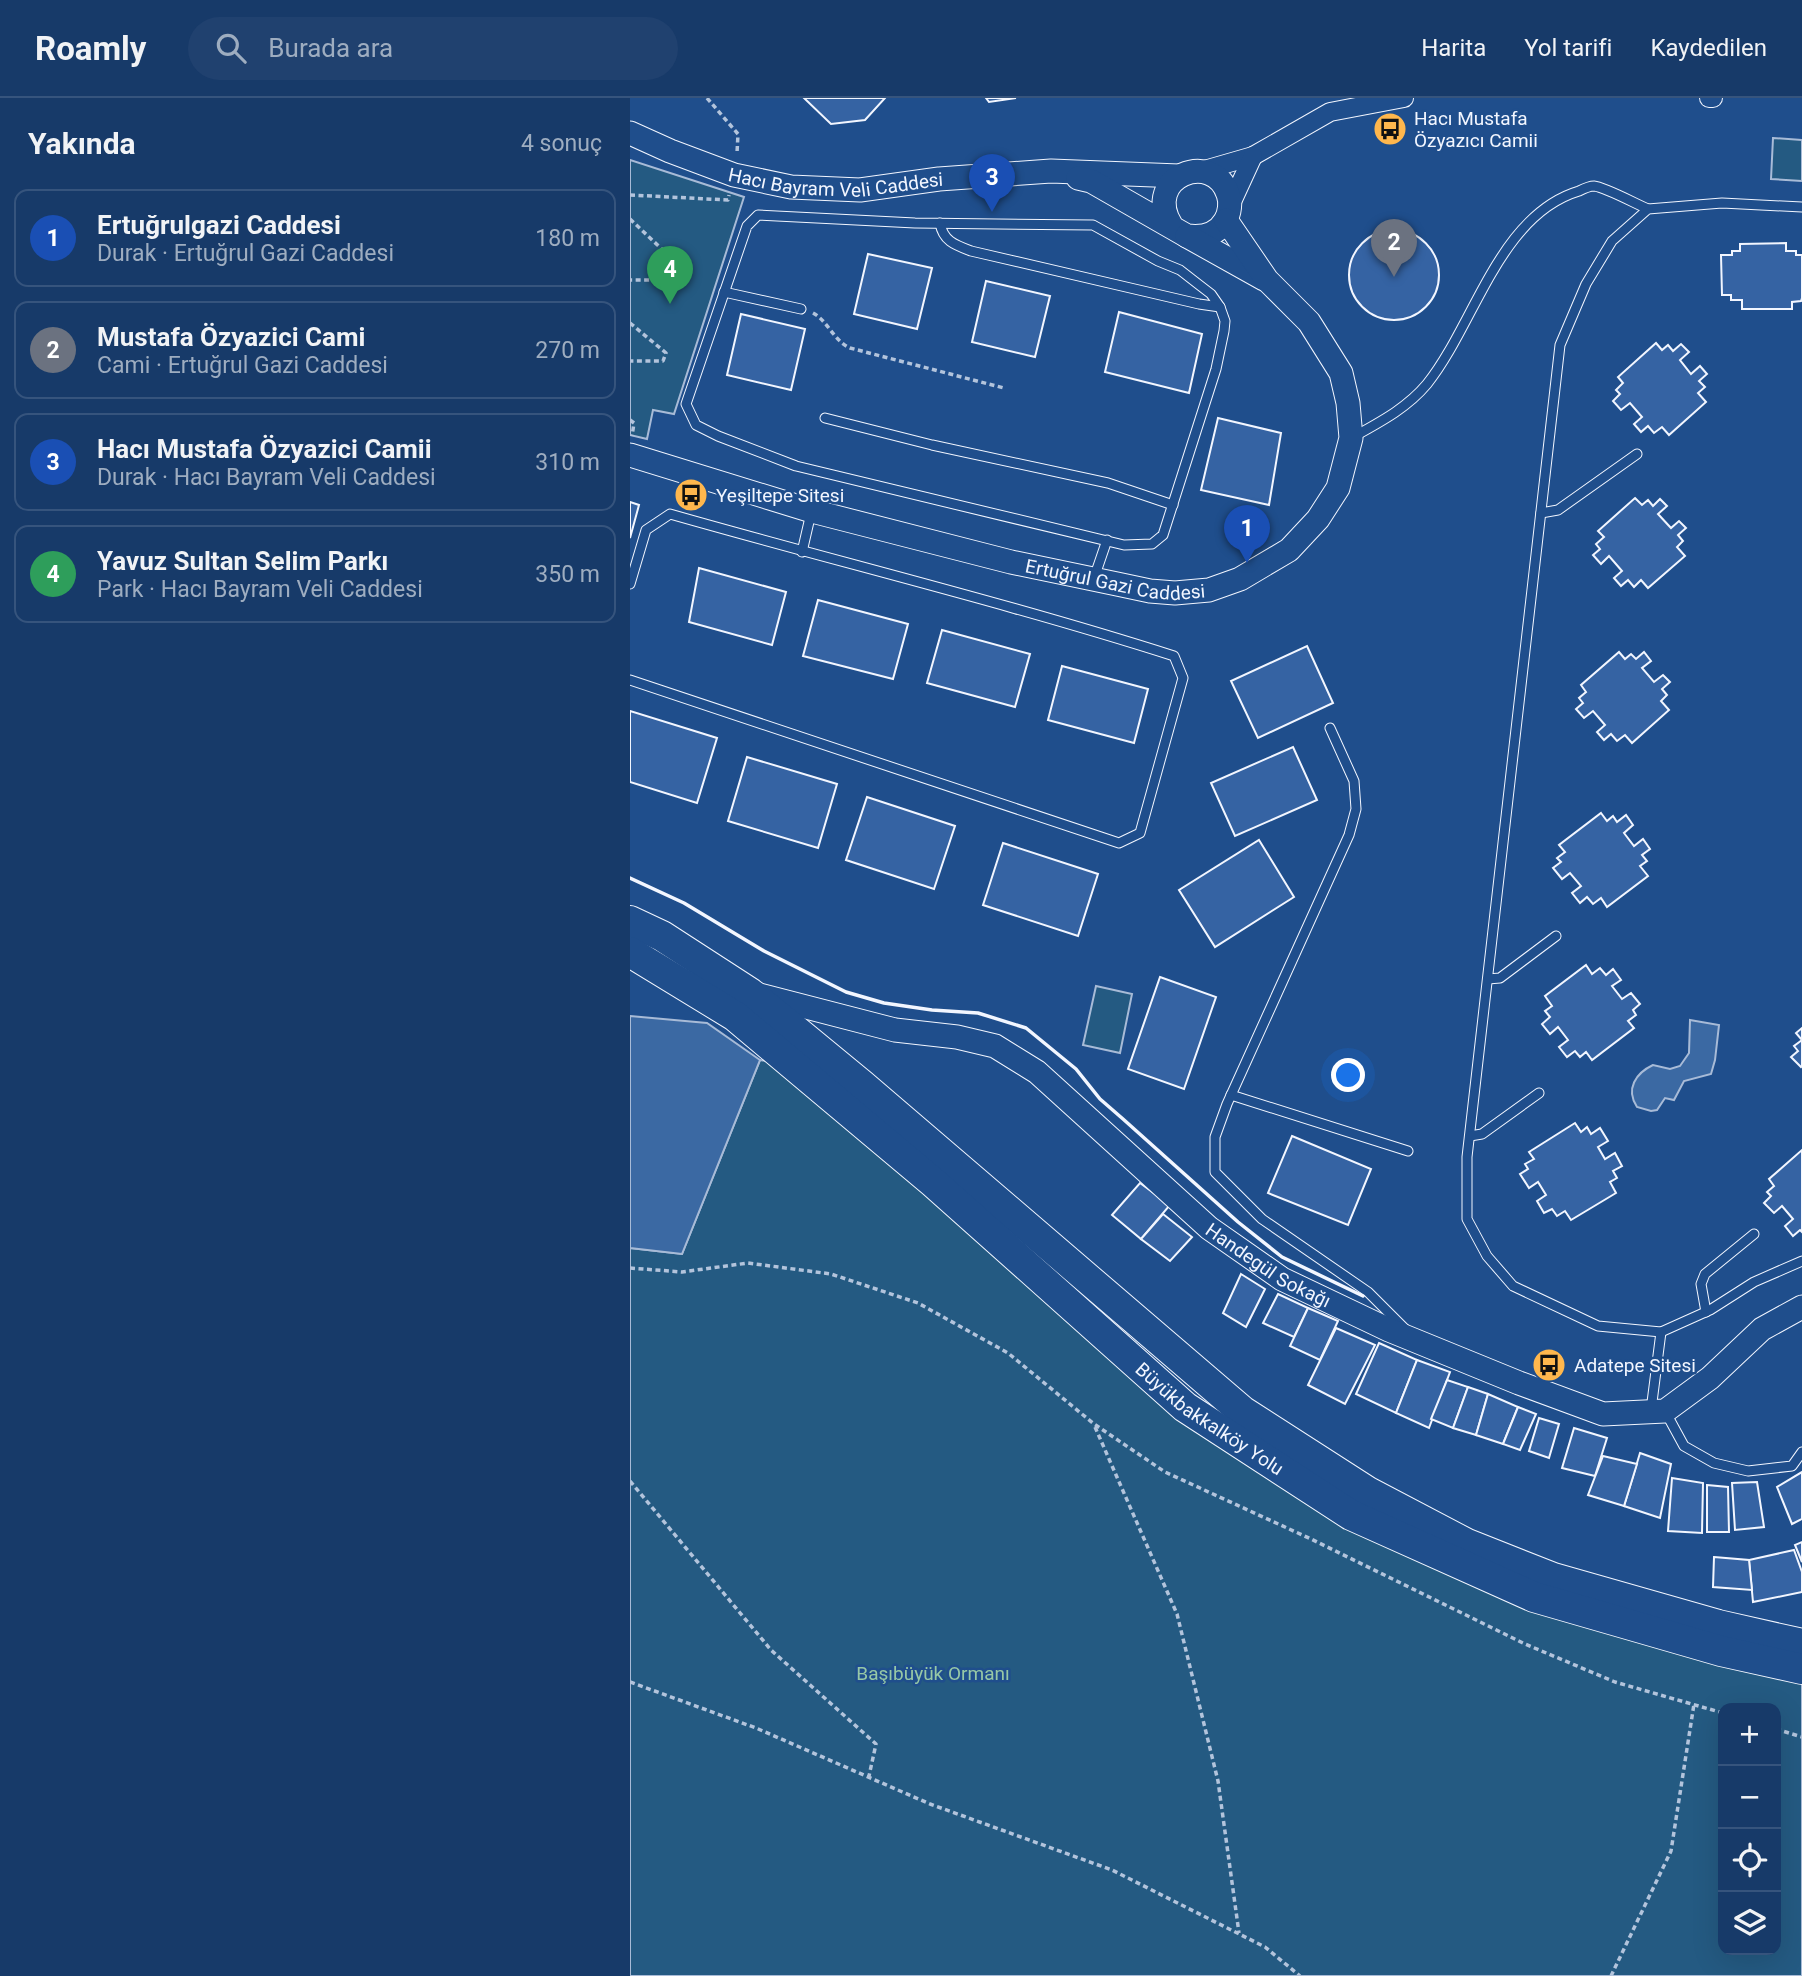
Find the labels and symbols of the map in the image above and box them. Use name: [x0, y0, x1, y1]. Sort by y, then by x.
place label: Hacı Mustafa Özyazıcı Camii: [1414, 107, 1538, 152]
bus stop icon: Hacı Mustafa Özyazıcı Camii: [1371, 110, 1409, 148]
pin: 3: [969, 154, 1015, 212]
street label: Hacı Bayram Veli Caddesi: [726, 163, 944, 202]
pin: 2: [1371, 219, 1417, 277]
pin: 4: [647, 246, 693, 304]
bus stop icon: Yeşiltepe Sitesi: [672, 476, 710, 514]
place label: Yeşiltepe Sitesi: [716, 484, 844, 507]
pin: 1: [1224, 505, 1270, 563]
street label: Ertuğrul Gazi Caddesi: [1023, 554, 1206, 605]
your location: [1331, 1058, 1365, 1092]
street label: Handegül Sokağı: [1201, 1218, 1335, 1312]
bus stop icon: Adatepe Sitesi: [1530, 1346, 1568, 1384]
place label: Adatepe Sitesi: [1574, 1354, 1696, 1377]
street label: Büyükbakkalköy Yolu: [1131, 1357, 1288, 1480]
park label: Başıbüyük Ormanı: [856, 1662, 1010, 1685]

